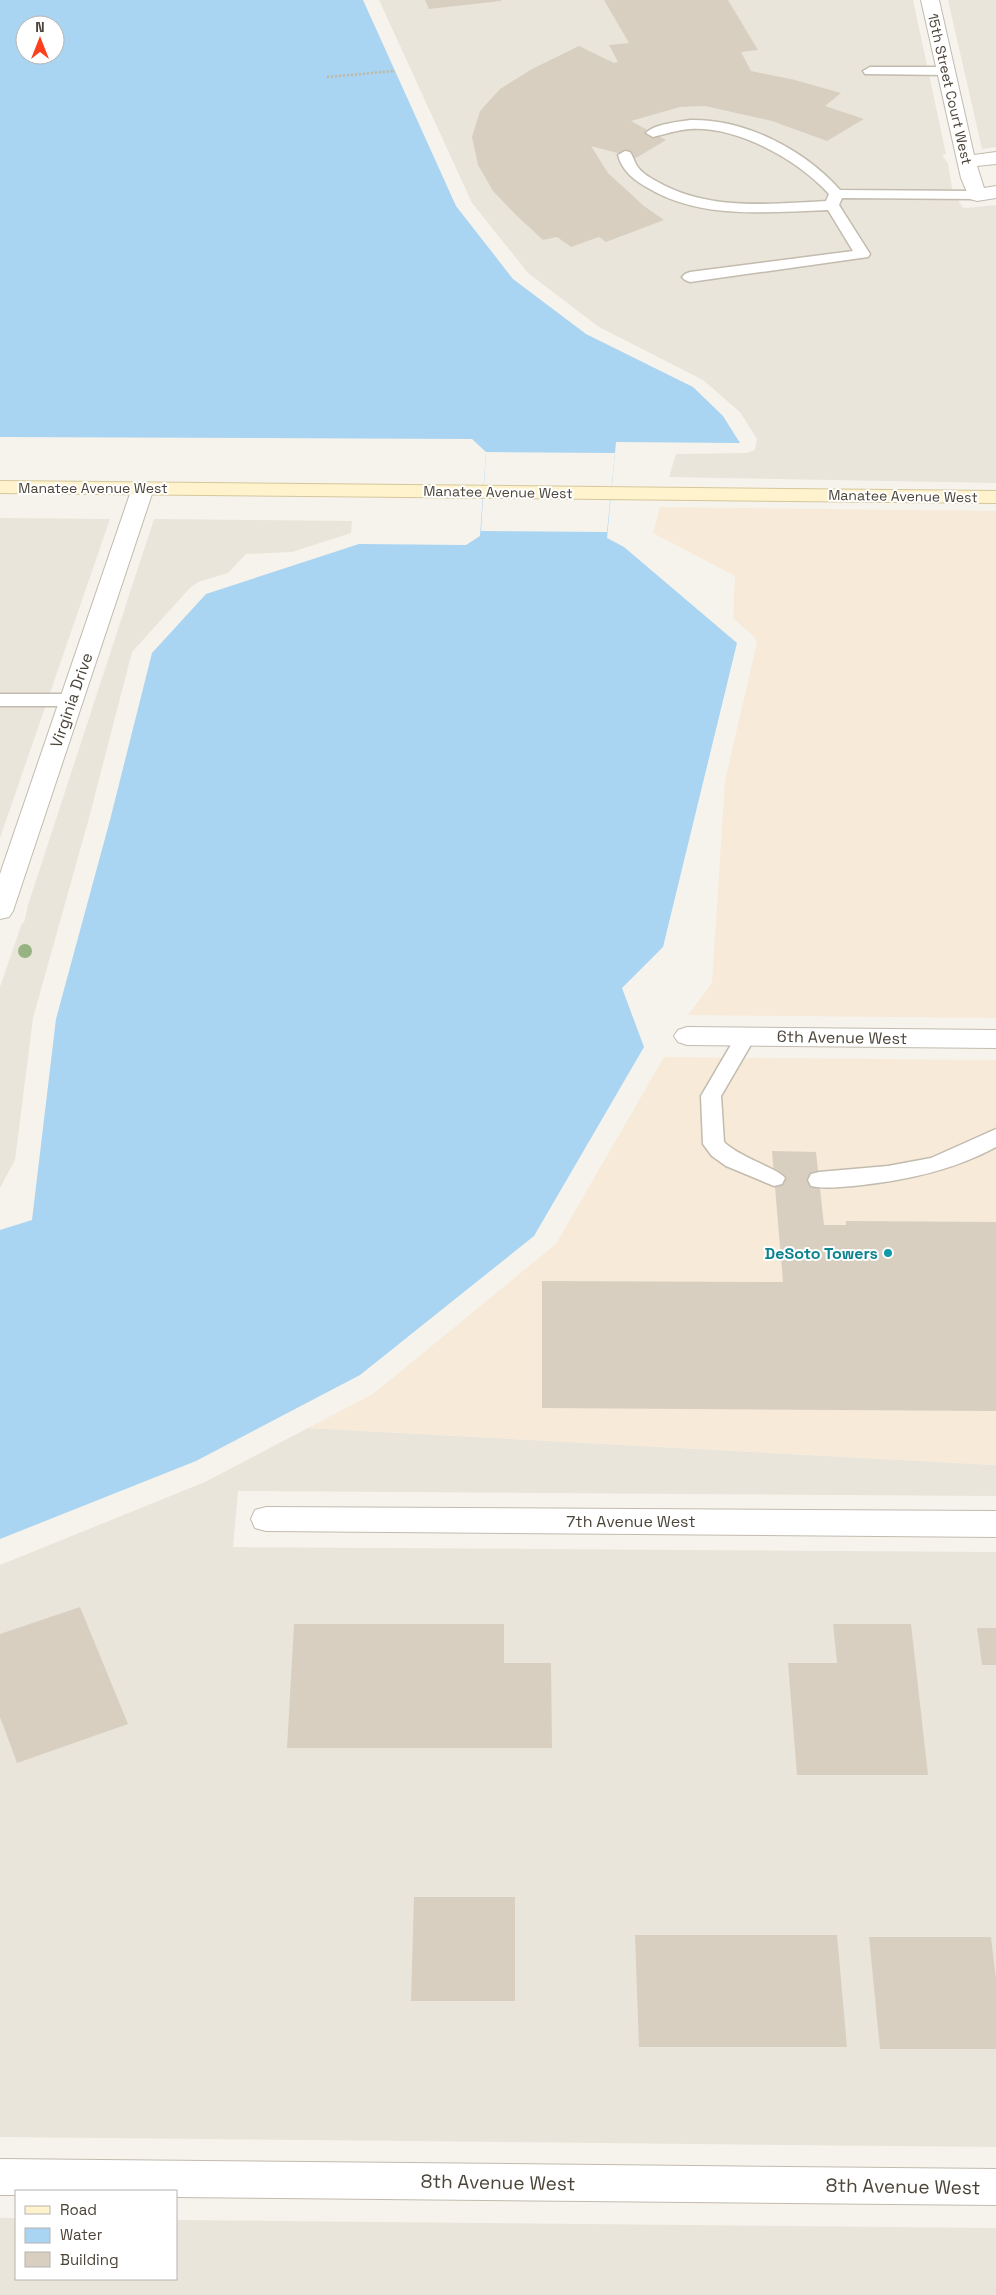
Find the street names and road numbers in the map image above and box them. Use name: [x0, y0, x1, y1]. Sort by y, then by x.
street label: 15th Street Court West: [924, 12, 976, 166]
street label: Manatee Avenue West: [18, 479, 168, 497]
street label: Manatee Avenue West: [423, 482, 573, 502]
street label: Manatee Avenue West: [828, 486, 978, 506]
street label: Virginia Drive: [45, 650, 98, 750]
street label: 6th Avenue West: [777, 1026, 907, 1049]
street label: 7th Avenue West: [566, 1511, 696, 1532]
street label: 8th Avenue West: [420, 2169, 576, 2196]
street label: 8th Avenue West: [825, 2173, 981, 2200]

